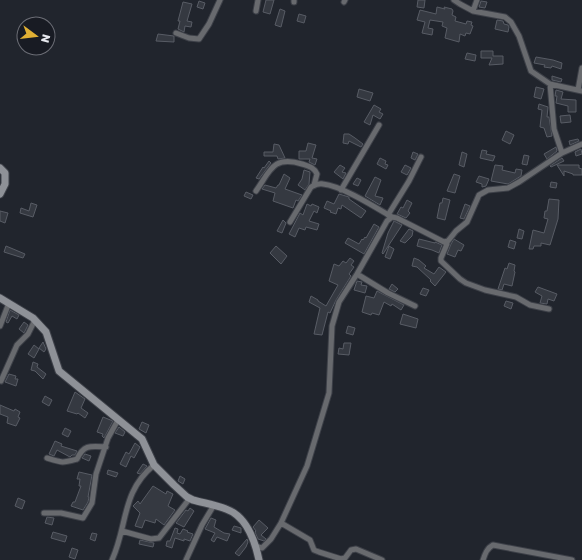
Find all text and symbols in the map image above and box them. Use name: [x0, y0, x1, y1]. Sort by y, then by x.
north arrow: [16, 16, 56, 56]
text: N: [39, 33, 54, 44]

